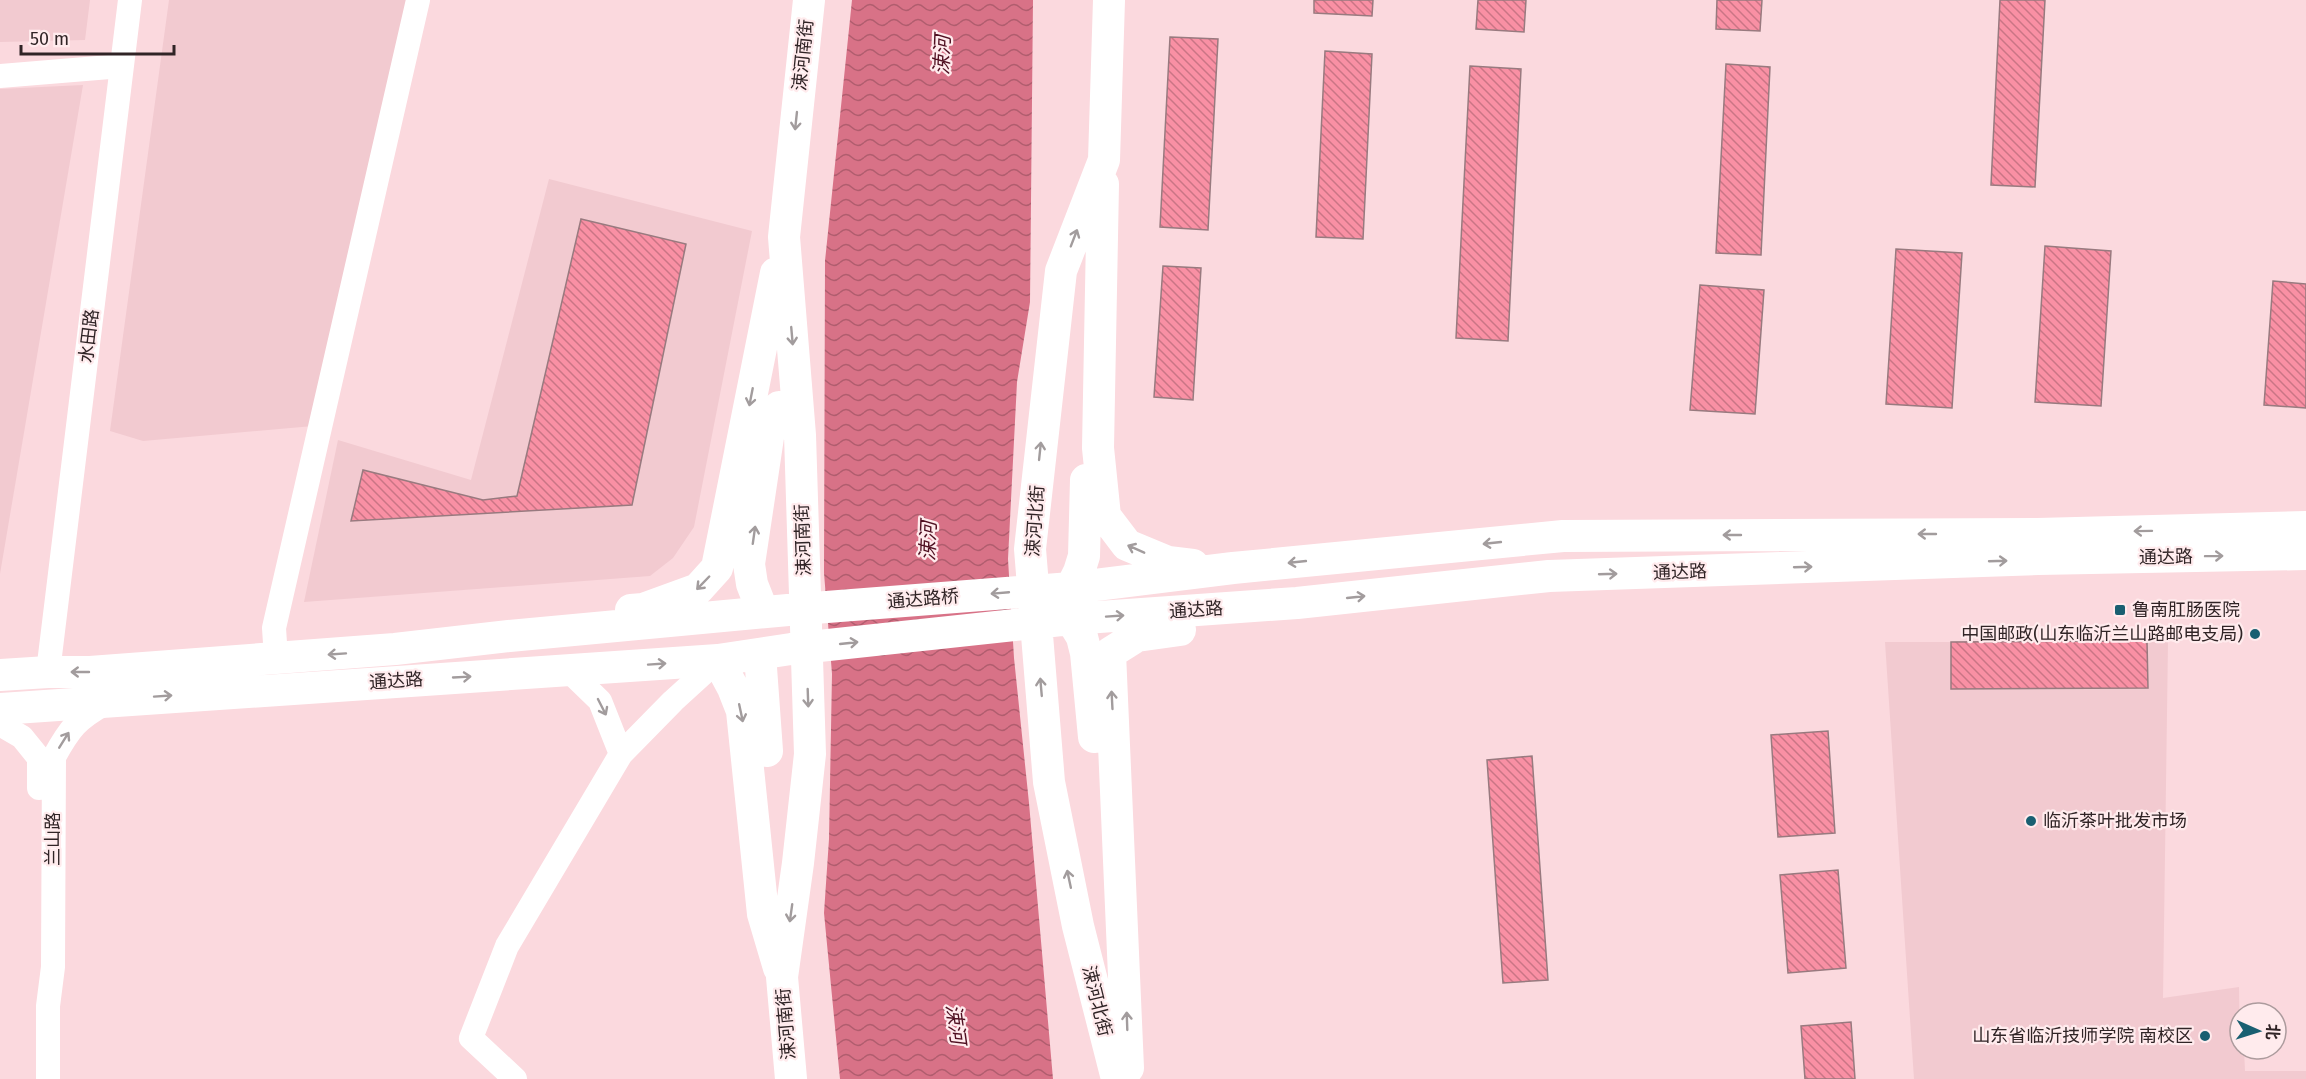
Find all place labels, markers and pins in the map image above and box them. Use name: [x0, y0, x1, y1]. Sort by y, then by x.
place label: 鲁南肛肠医院: [2132, 599, 2240, 621]
marker: 鲁南肛肠医院: [2113, 603, 2127, 617]
place label: 中国邮政(山东临沂兰山路邮电支局): [1961, 623, 2243, 645]
marker: 中国邮政(山东临沂兰山路邮电支局): [2248, 627, 2262, 641]
place label: 临沂茶叶批发市场: [2043, 810, 2187, 832]
marker: 临沂茶叶批发市场: [2024, 814, 2038, 828]
place label: 山东省临沂技师学院 南校区: [1972, 1025, 2193, 1047]
marker: 山东省临沂技师学院 南校区: [2198, 1029, 2212, 1043]

